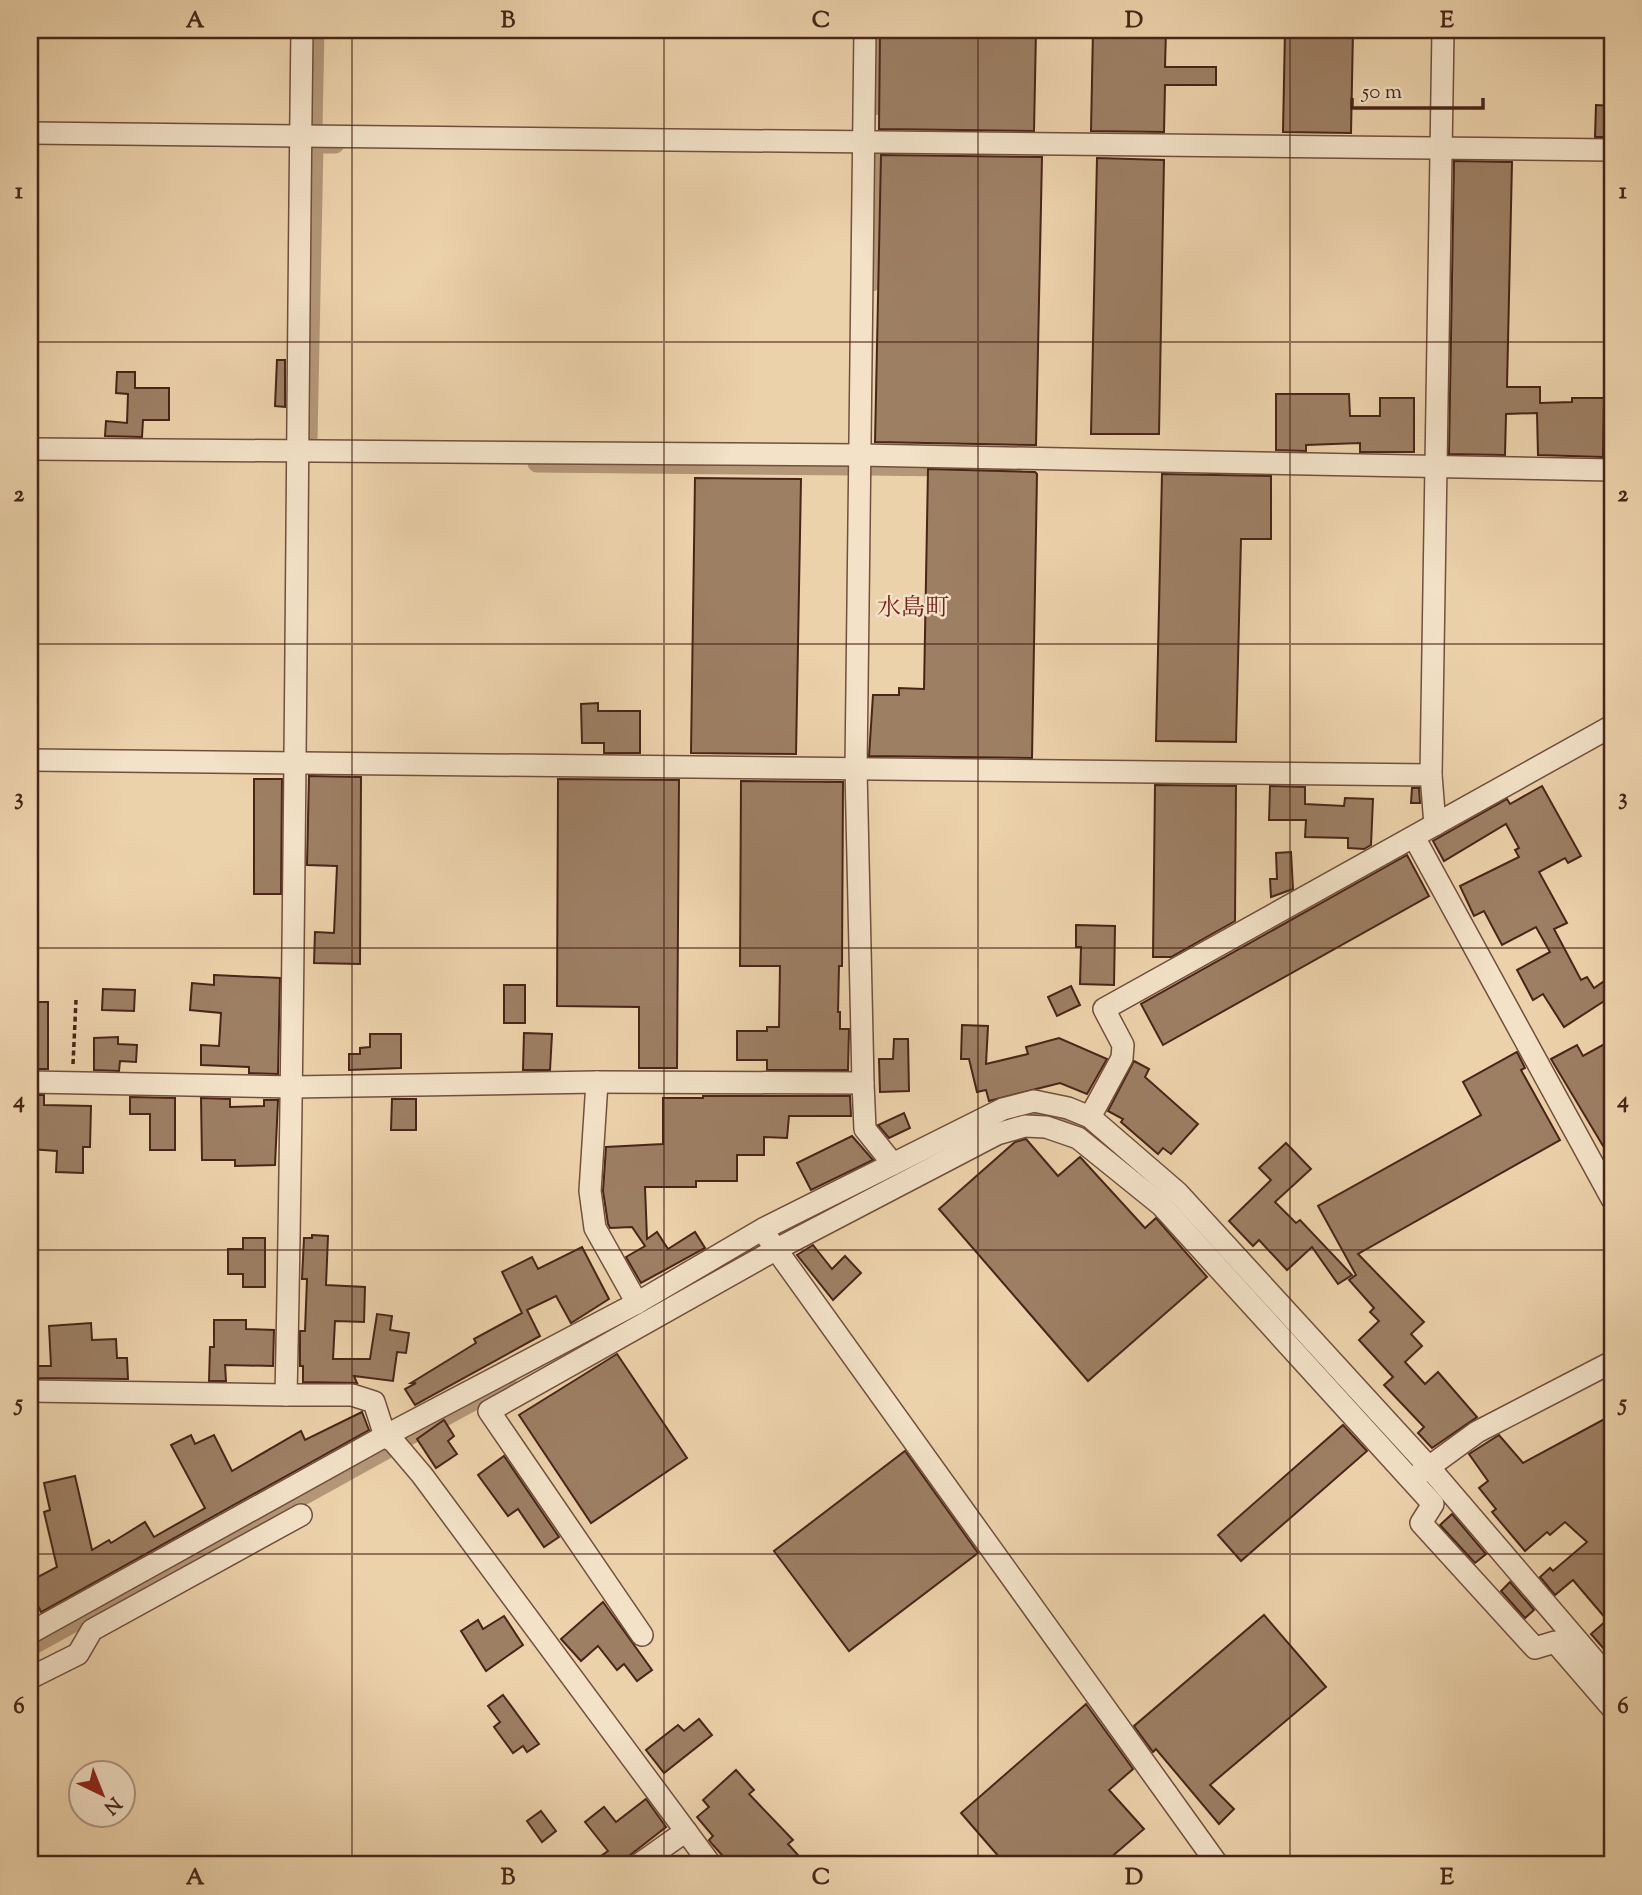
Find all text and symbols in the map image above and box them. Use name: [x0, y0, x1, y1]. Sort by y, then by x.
text: A: [186, 5, 205, 38]
text: B: [501, 5, 516, 38]
text: C: [812, 5, 830, 38]
text: D: [1125, 5, 1143, 38]
text: E: [1440, 5, 1454, 38]
scale bar: [1352, 66, 1483, 110]
text: 50 m: [1361, 78, 1402, 108]
text: 1: [15, 176, 23, 209]
text: 1: [1619, 176, 1627, 209]
text: 2: [14, 479, 25, 512]
text: 2: [1618, 479, 1629, 512]
district label: 水島町: [877, 592, 949, 626]
text: 3: [14, 782, 24, 815]
text: 3: [1618, 782, 1628, 815]
text: 4: [12, 1085, 25, 1118]
text: 4: [1616, 1085, 1629, 1118]
text: 5: [13, 1388, 23, 1421]
text: 5: [1617, 1388, 1627, 1421]
text: 6: [13, 1691, 25, 1724]
text: 6: [1617, 1691, 1629, 1724]
north arrow: [66, 1758, 136, 1828]
text: N: [97, 1790, 127, 1820]
text: A: [186, 1862, 205, 1895]
text: B: [501, 1862, 516, 1895]
text: C: [812, 1862, 830, 1895]
text: D: [1125, 1862, 1143, 1895]
text: E: [1440, 1862, 1454, 1895]

